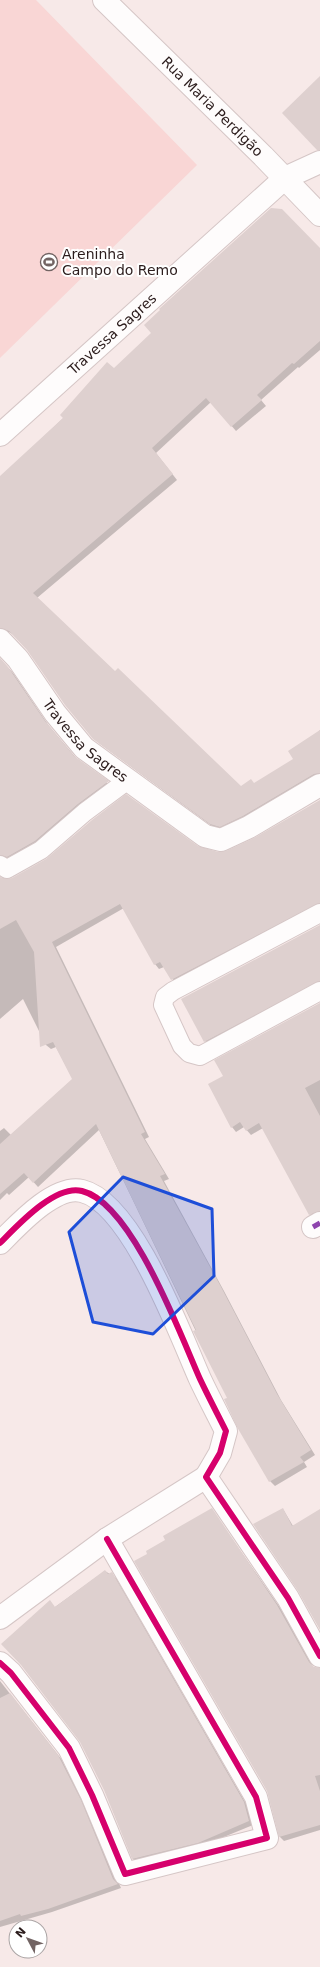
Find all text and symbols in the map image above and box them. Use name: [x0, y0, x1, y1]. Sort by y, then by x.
street label: Rua Maria Perdigão: [159, 53, 266, 160]
place label: Areninha Campo do Remo: [62, 246, 178, 278]
sports icon: Areninha Campo do Remo: [39, 252, 59, 272]
street label: Travessa Sagres: [64, 290, 160, 378]
street label: Travessa Sagres: [39, 695, 131, 785]
north arrow: [8, 1919, 48, 1959]
text: N: [13, 1925, 29, 1941]

